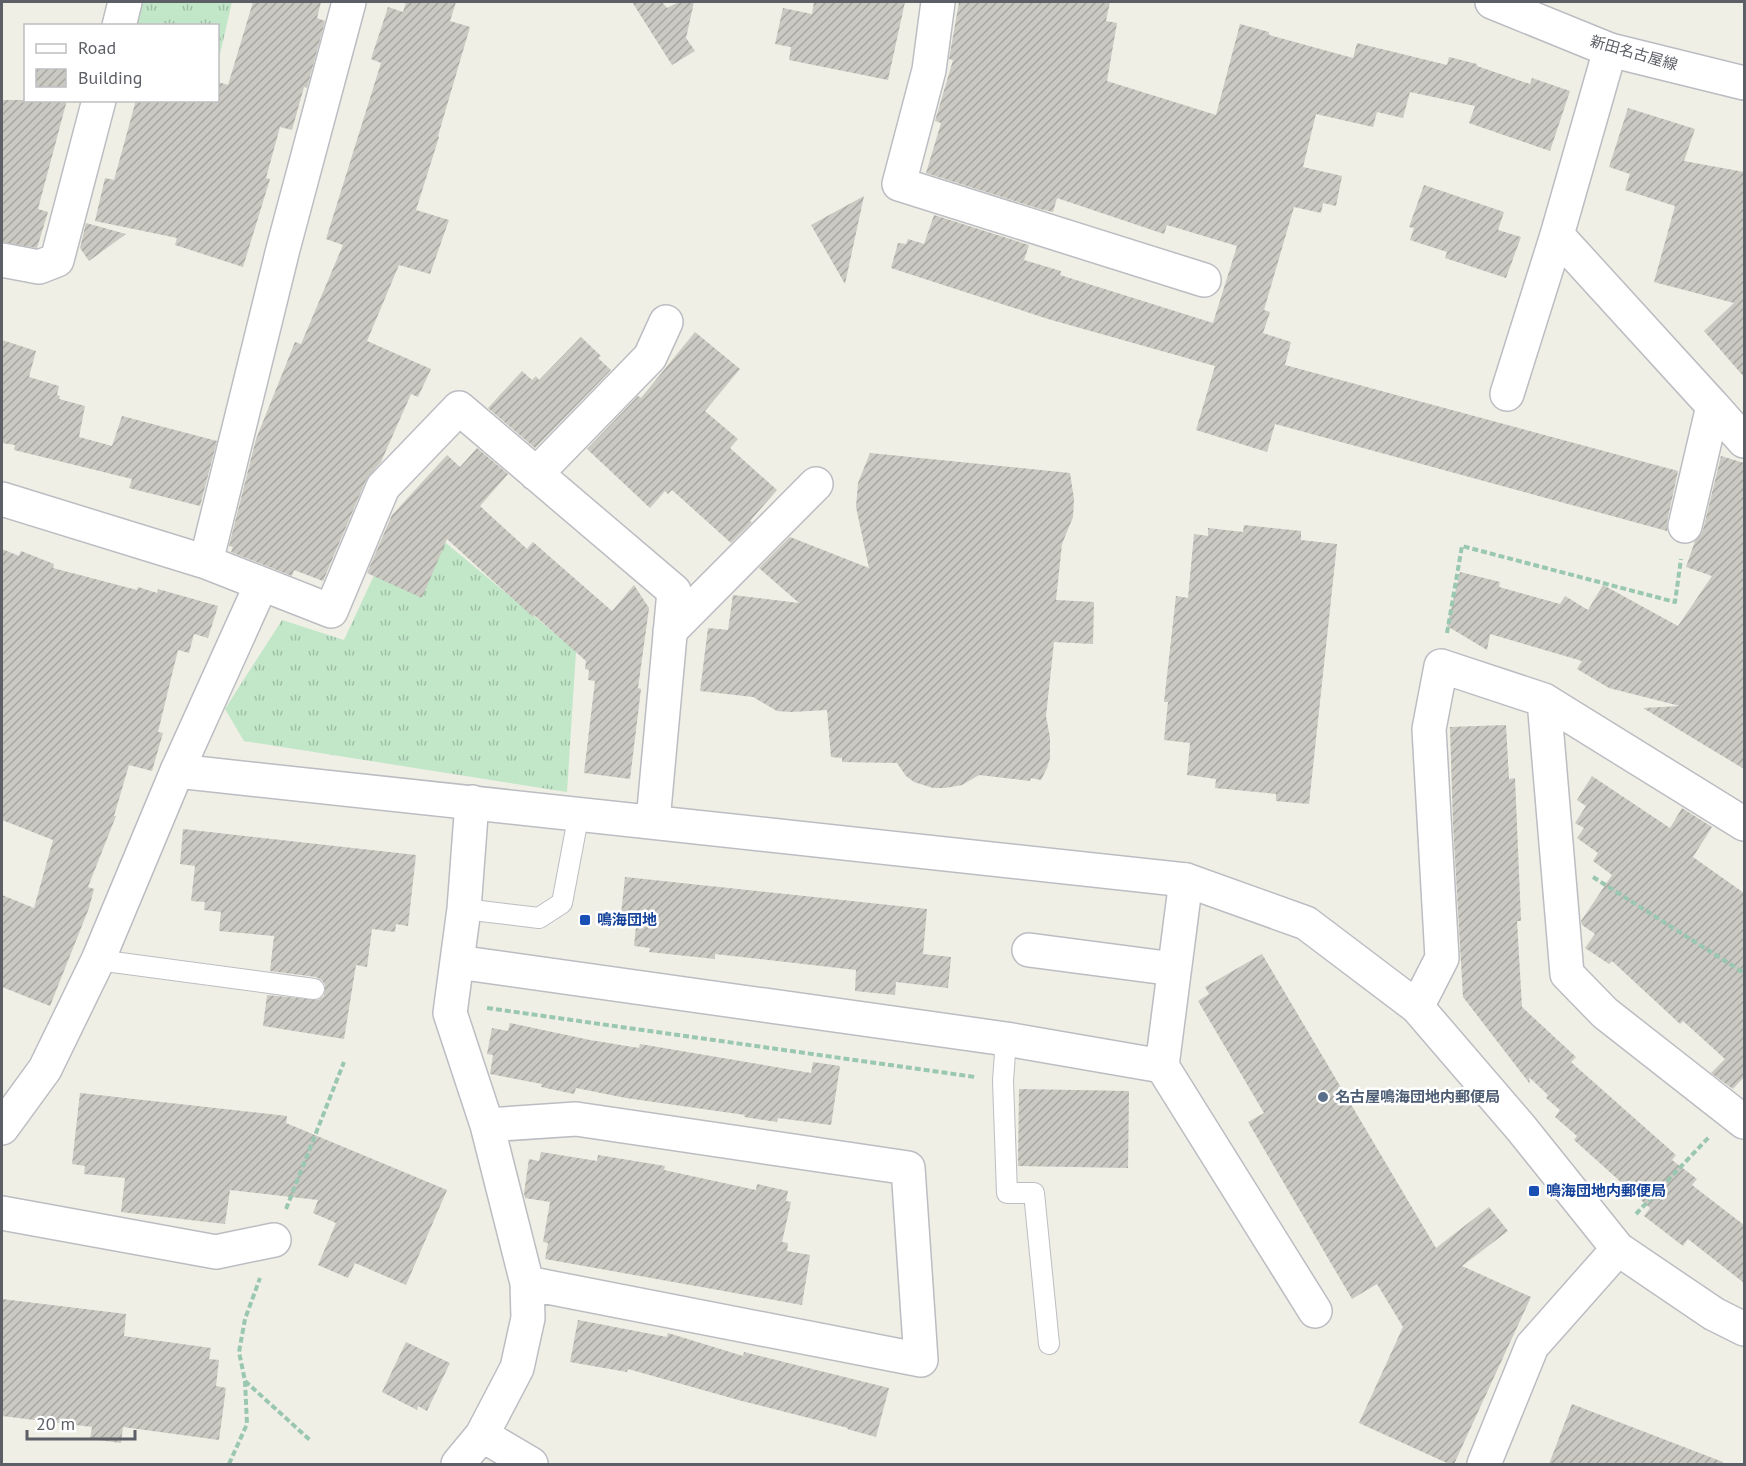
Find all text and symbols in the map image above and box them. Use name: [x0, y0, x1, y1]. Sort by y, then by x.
legend: [24, 24, 219, 102]
street label: 新田名古屋線: [1588, 31, 1680, 74]
text: Road: [78, 36, 116, 59]
text: Building: [78, 66, 142, 89]
place label: 鳴海団地: [597, 910, 657, 929]
marker: 鳴海団地: [578, 913, 592, 927]
place label: 名古屋鳴海団地内郵便局: [1335, 1087, 1500, 1106]
marker: 名古屋鳴海団地内郵便局: [1316, 1090, 1330, 1104]
place label: 鳴海団地内郵便局: [1546, 1181, 1666, 1200]
marker: 鳴海団地内郵便局: [1527, 1184, 1541, 1198]
scale bar: [27, 1403, 135, 1441]
text: 20 m: [36, 1412, 75, 1435]

